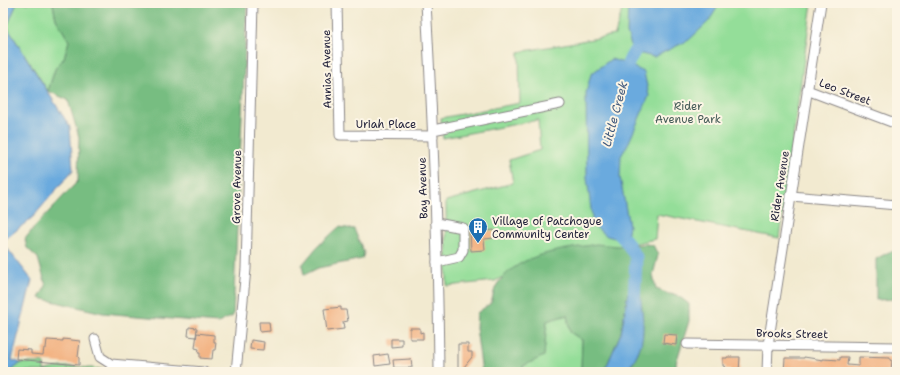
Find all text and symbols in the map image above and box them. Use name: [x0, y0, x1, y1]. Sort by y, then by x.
street label: Annias Avenue: [319, 29, 335, 109]
street label: Leo Street: [817, 75, 873, 109]
water label: Little Creek: [599, 79, 631, 149]
park label: Rider Avenue Park: [655, 99, 721, 127]
street label: Uriah Place: [356, 117, 416, 132]
street label: Grove Avenue: [229, 150, 245, 224]
street label: Rider Avenue: [767, 150, 793, 222]
street label: Bay Avenue: [414, 157, 432, 219]
place label: Village of Patchogue Community Center: [492, 214, 602, 242]
building icon: Village of Patchogue Community Center: [467, 216, 489, 244]
street label: Brooks Street: [756, 326, 828, 342]

